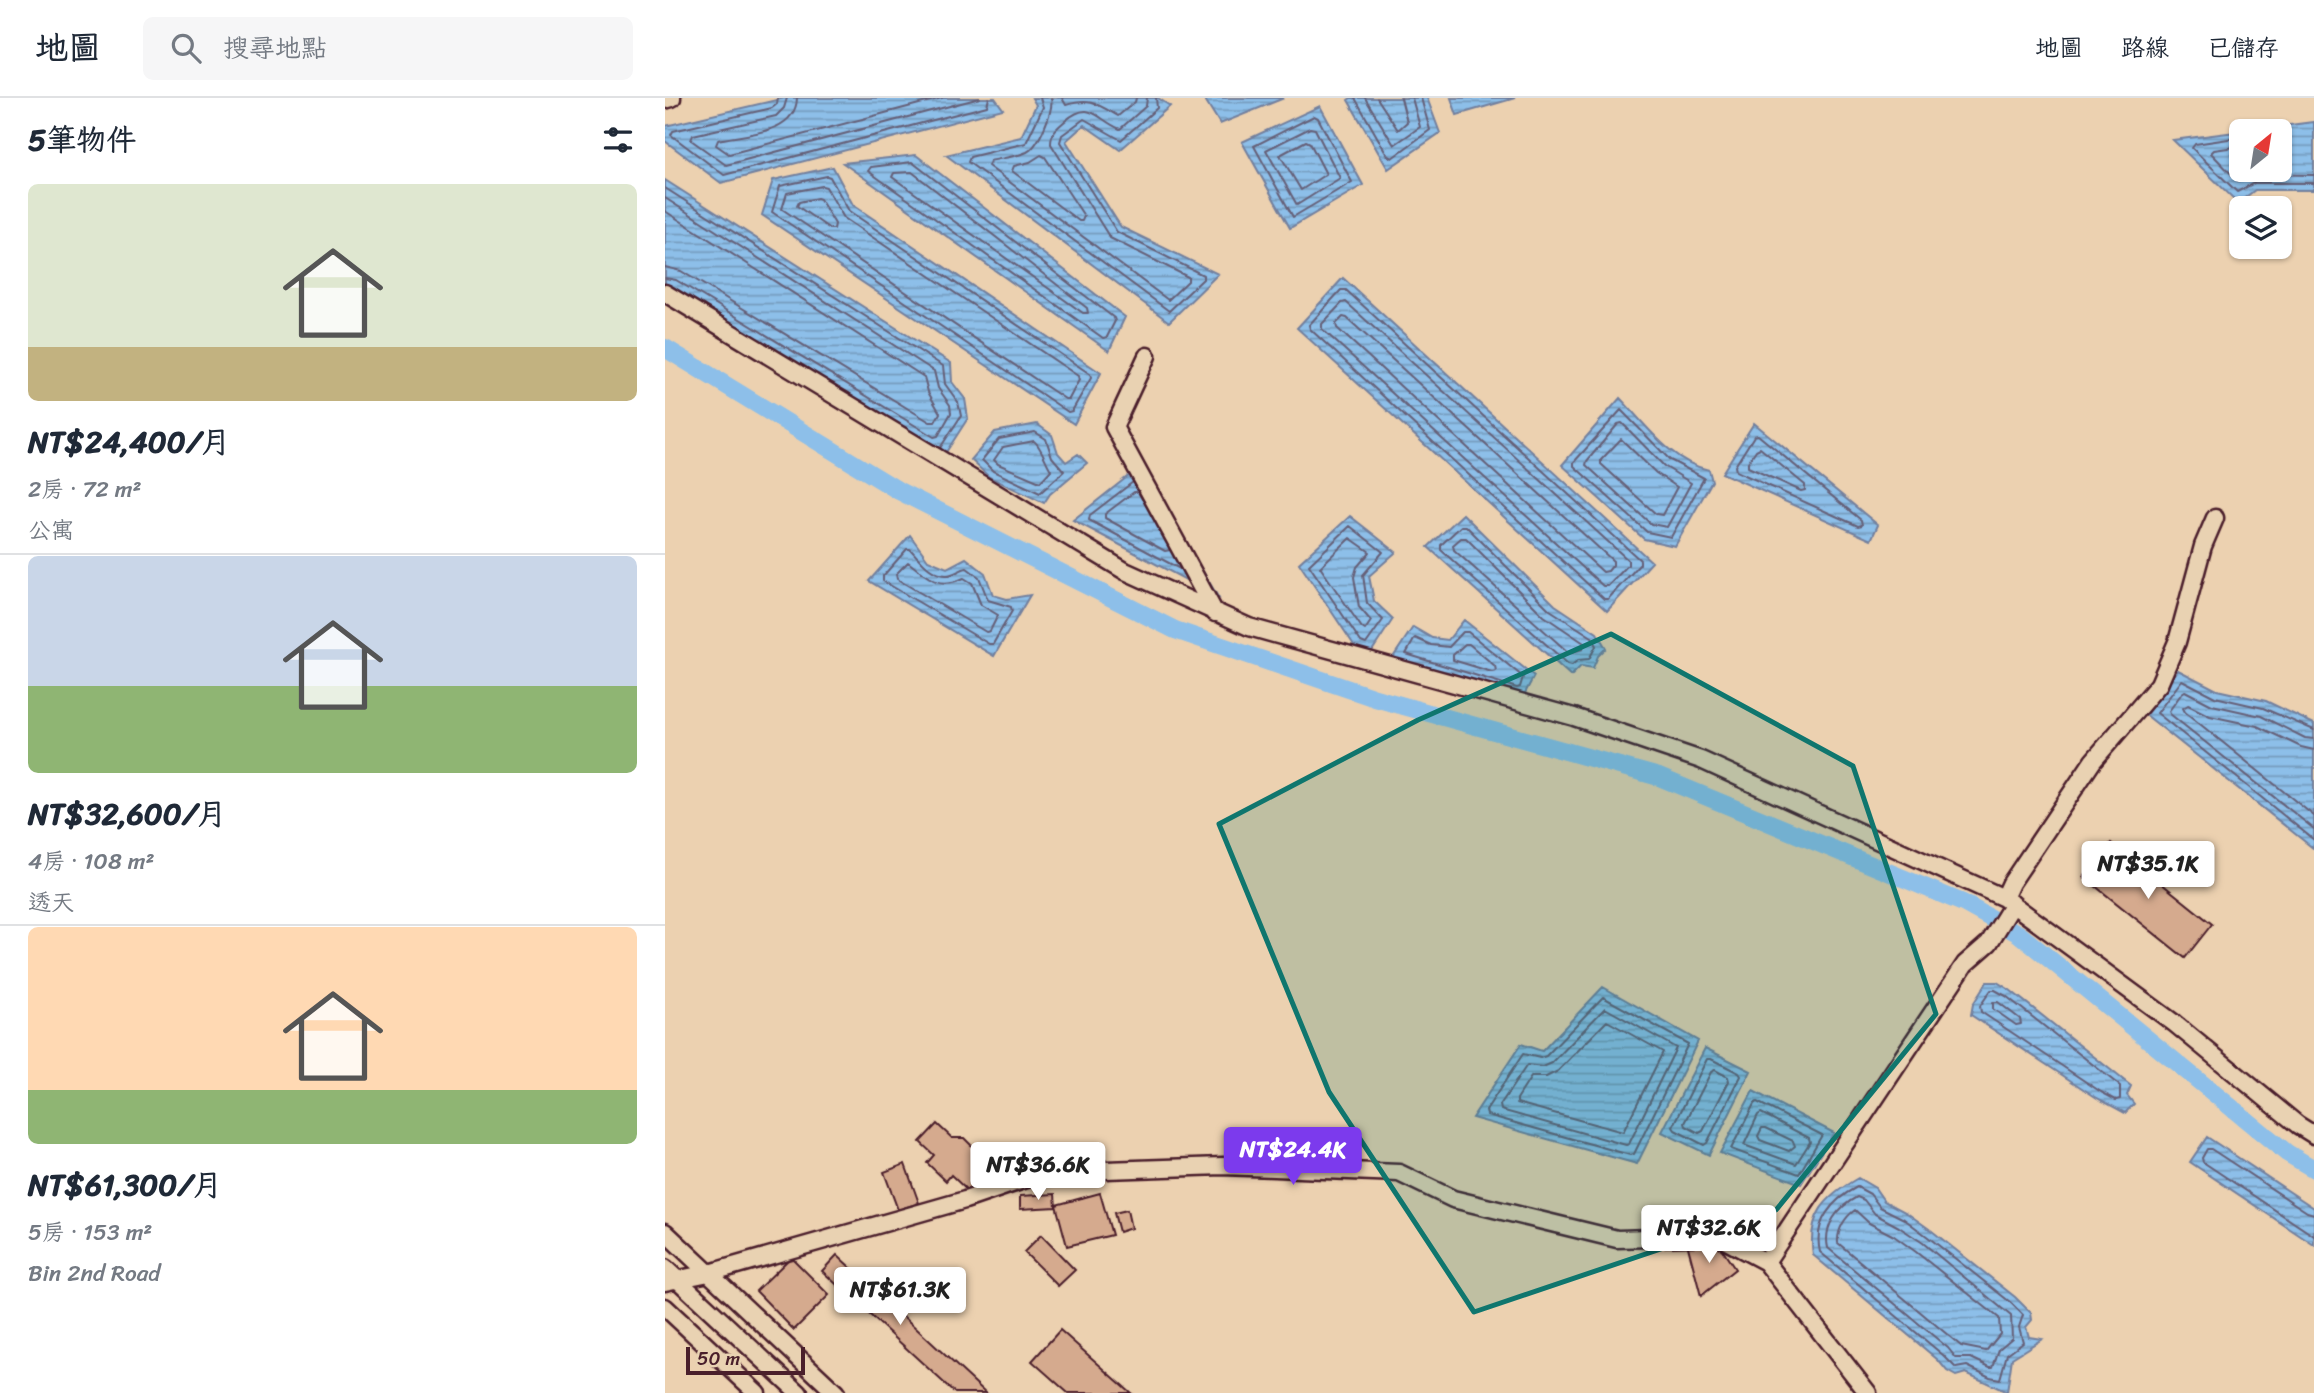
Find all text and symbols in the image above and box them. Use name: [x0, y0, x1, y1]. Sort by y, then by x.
search box: [143, 17, 633, 80]
text: 地圖: [35, 19, 101, 77]
text: 搜尋地點: [223, 25, 327, 71]
text: 地圖: [2035, 27, 2083, 69]
text: 路線: [2121, 27, 2169, 69]
text: 已儲存: [2207, 27, 2279, 69]
icon: search: [167, 29, 205, 67]
text: 5筆物件: [28, 113, 136, 167]
north arrow: [2229, 119, 2293, 182]
map controls: [2229, 119, 2292, 259]
icon: filters: [599, 121, 637, 159]
button: layers: [2229, 196, 2292, 259]
icon: home: [270, 230, 396, 356]
text: NT$24,400/月: [28, 415, 231, 469]
text: 2房 · 72 m²: [28, 469, 141, 510]
text: 公寓: [28, 510, 74, 551]
icon: home: [270, 602, 396, 728]
text: NT$32,600/月: [28, 787, 227, 841]
text: 4房 · 108 m²: [28, 841, 154, 882]
pin: NT$35.1K: [2076, 842, 2220, 901]
text: NT$35.1K: [2098, 843, 2198, 884]
text: 透天: [28, 882, 74, 923]
icon: home: [270, 973, 396, 1099]
pin: NT$24.4K: [1221, 1128, 1365, 1187]
text: NT$24.4K: [1240, 1129, 1346, 1170]
pin: NT$36.6K: [966, 1142, 1110, 1202]
text: NT$36.6K: [986, 1144, 1090, 1185]
text: NT$61,300/月: [28, 1158, 222, 1212]
pin: NT$32.6K: [1637, 1206, 1781, 1265]
text: NT$32.6K: [1657, 1207, 1761, 1248]
text: 5房 · 153 m²: [28, 1212, 152, 1253]
text: Bin 2nd Road: [28, 1253, 160, 1294]
pin: NT$61.3K: [828, 1268, 972, 1327]
text: NT$61.3K: [850, 1269, 950, 1310]
text: 50 m: [697, 1342, 740, 1375]
scale bar: [686, 1344, 805, 1376]

